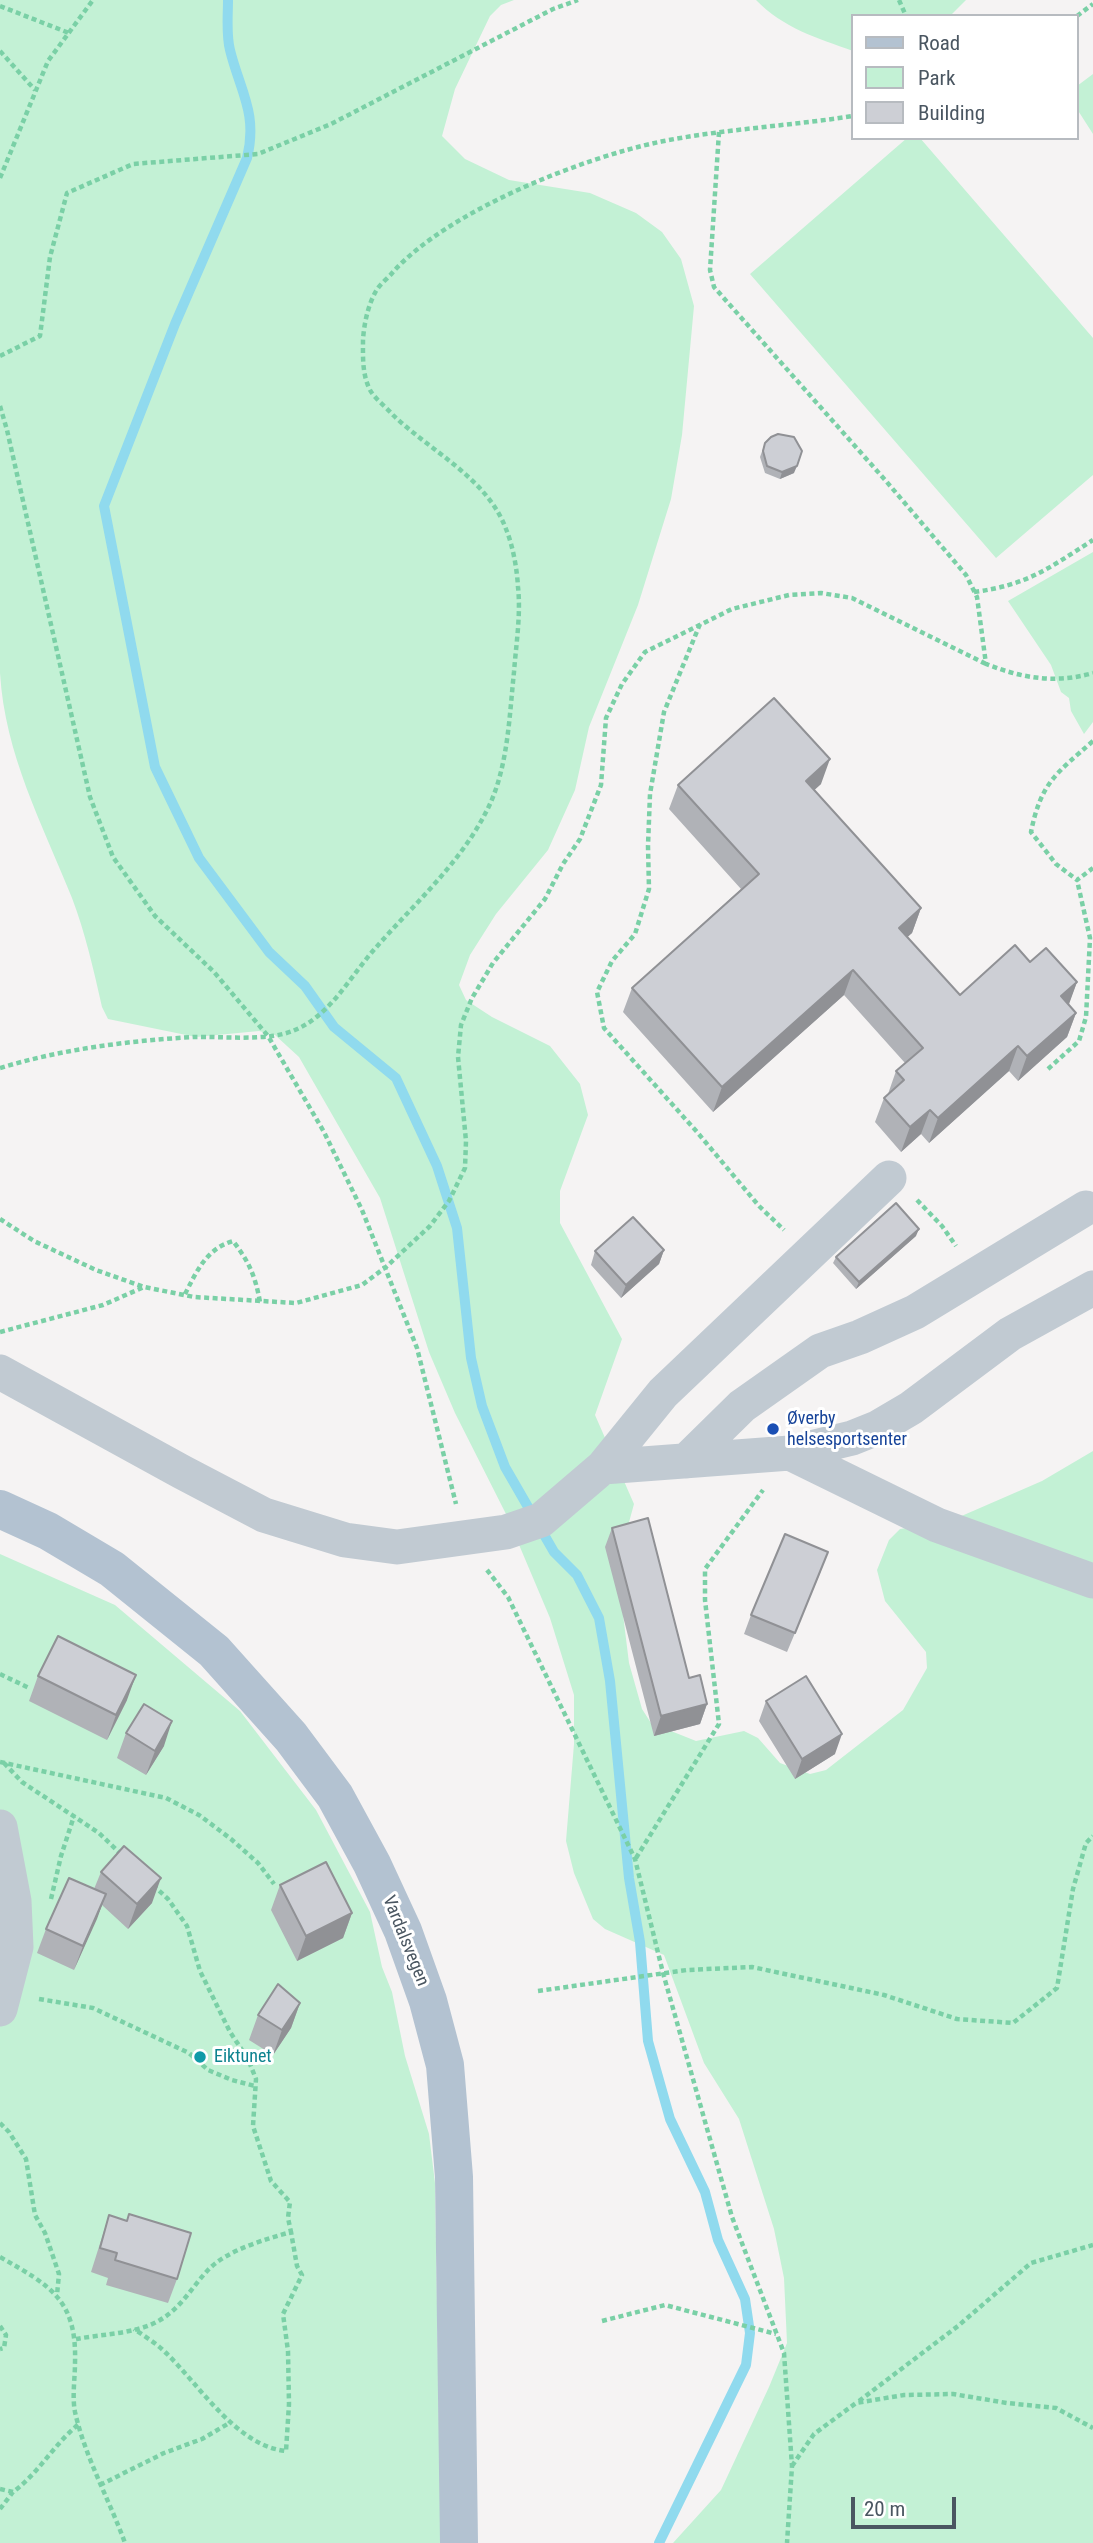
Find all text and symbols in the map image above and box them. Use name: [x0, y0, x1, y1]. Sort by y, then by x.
legend: [852, 14, 1079, 140]
text: Road: [918, 31, 960, 55]
text: Park: [918, 66, 955, 90]
text: Building: [918, 101, 985, 125]
place label: Øverby helsesportsenter: [787, 1408, 907, 1450]
marker: Øverby helsesportsenter: [765, 1421, 781, 1437]
street label: Vardalsvegen: [377, 1893, 433, 1989]
place label: Eiktunet: [214, 2046, 272, 2068]
marker: Eiktunet: [192, 2049, 208, 2065]
scale bar: [855, 2484, 960, 2528]
text: 20 m: [864, 2497, 905, 2521]

